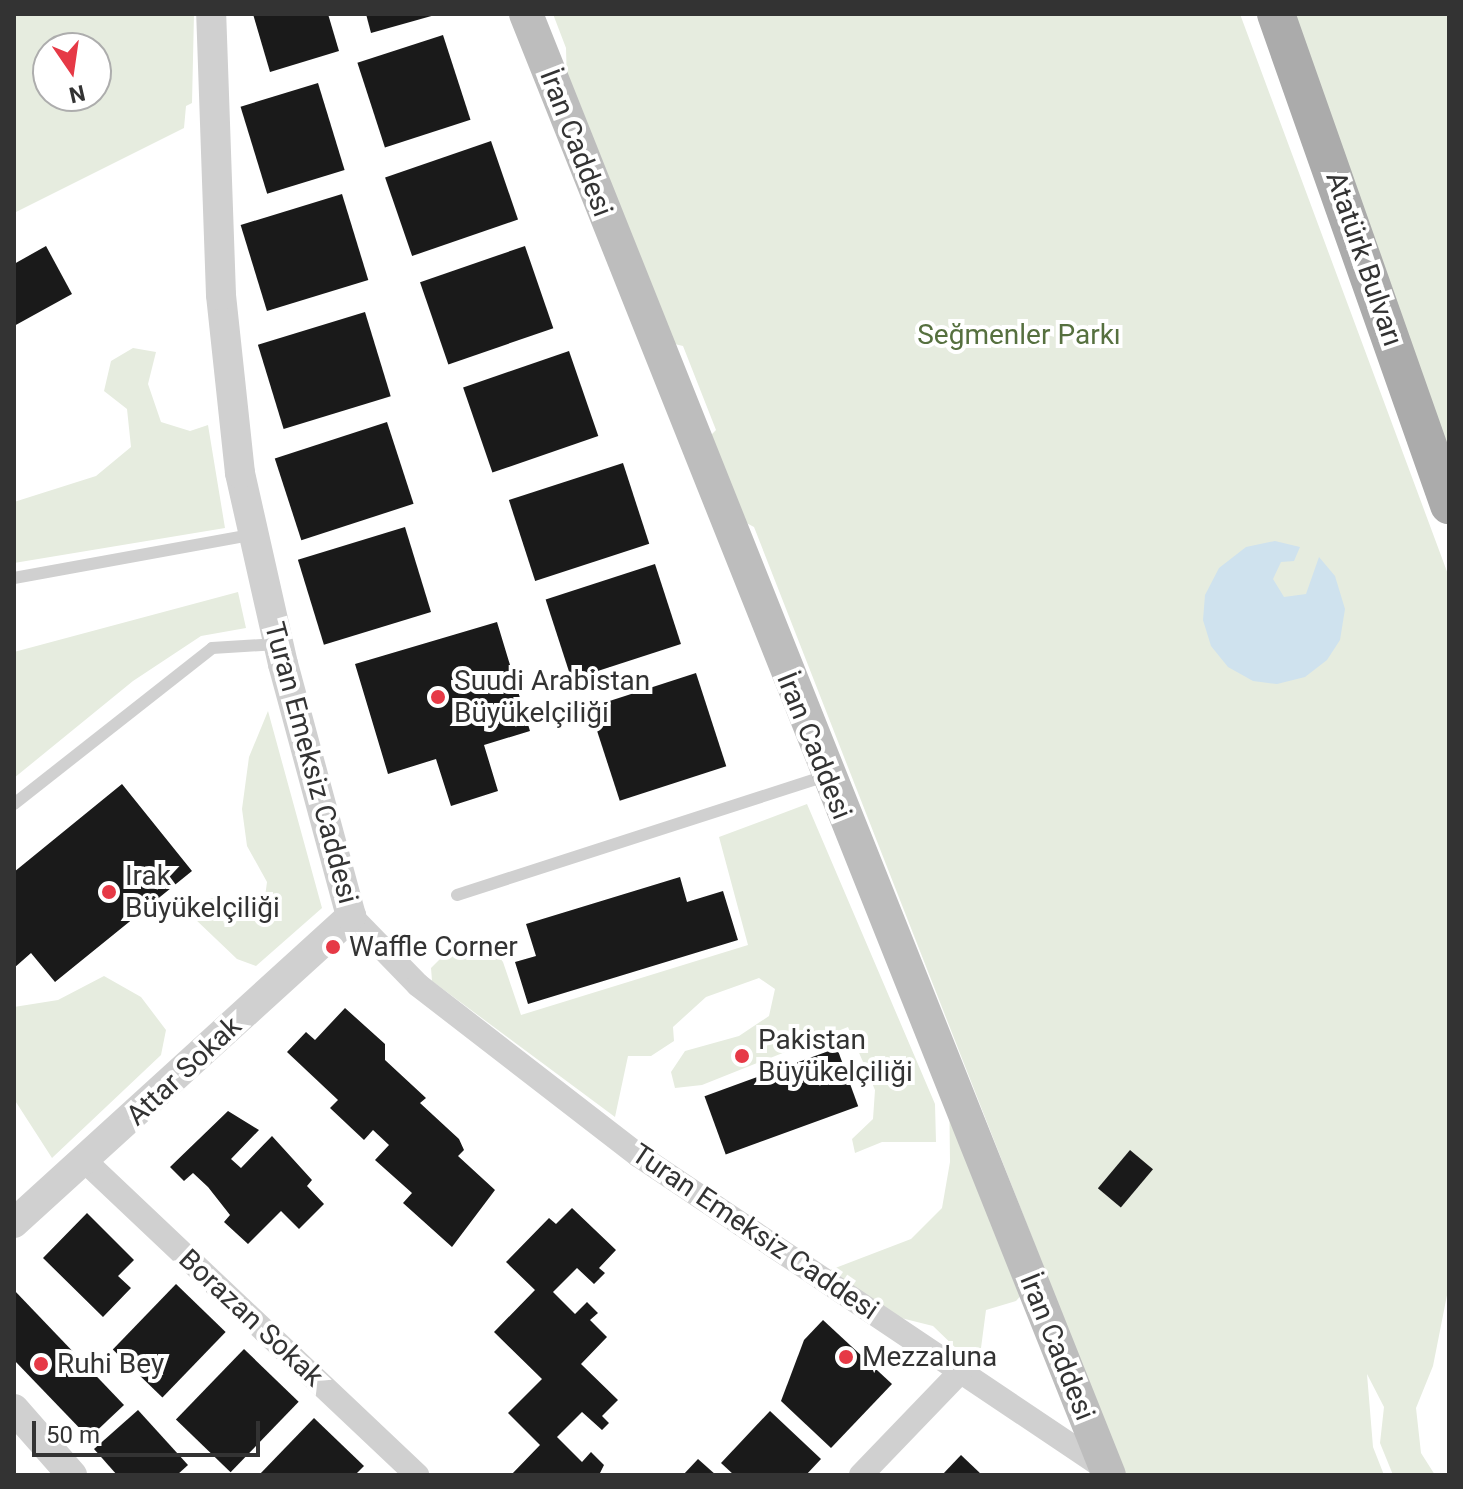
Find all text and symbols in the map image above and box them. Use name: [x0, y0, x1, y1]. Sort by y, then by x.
north arrow: [32, 32, 112, 112]
street label: İran Caddesi: [532, 64, 620, 222]
text: N: [67, 80, 87, 108]
street label: Atatürk Bulvarı: [1318, 167, 1410, 351]
park label: Seğmenler Parkı: [917, 318, 1121, 352]
street label: Turan Emeksiz Caddesi: [257, 619, 365, 907]
place label: Suudi Arabistan Büyükelçiliği: [454, 664, 650, 730]
street label: İran Caddesi: [769, 668, 859, 824]
marker: Suudi Arabistan Büyükelçiliği: [429, 688, 447, 706]
place label: Irak Büyükelçiliği: [125, 859, 280, 925]
marker: Irak Büyükelçiliği: [100, 883, 118, 901]
place label: Waffle Corner: [349, 930, 518, 964]
marker: Waffle Corner: [324, 938, 342, 956]
street label: Attar Sokak: [120, 1010, 248, 1132]
place label: Pakistan Büyükelçiliği: [758, 1023, 913, 1089]
marker: Pakistan Büyükelçiliği: [733, 1047, 751, 1065]
street label: Turan Emeksiz Caddesi: [625, 1137, 885, 1327]
street label: Borazan Sokak: [172, 1243, 330, 1393]
street label: İran Caddesi: [1012, 1269, 1102, 1425]
place label: Mezzaluna: [862, 1340, 997, 1374]
place label: Ruhi Bey: [57, 1347, 164, 1381]
marker: Mezzaluna: [837, 1348, 855, 1366]
marker: Ruhi Bey: [32, 1355, 50, 1373]
scale bar: [36, 1405, 264, 1455]
text: 50 m: [46, 1421, 100, 1449]

